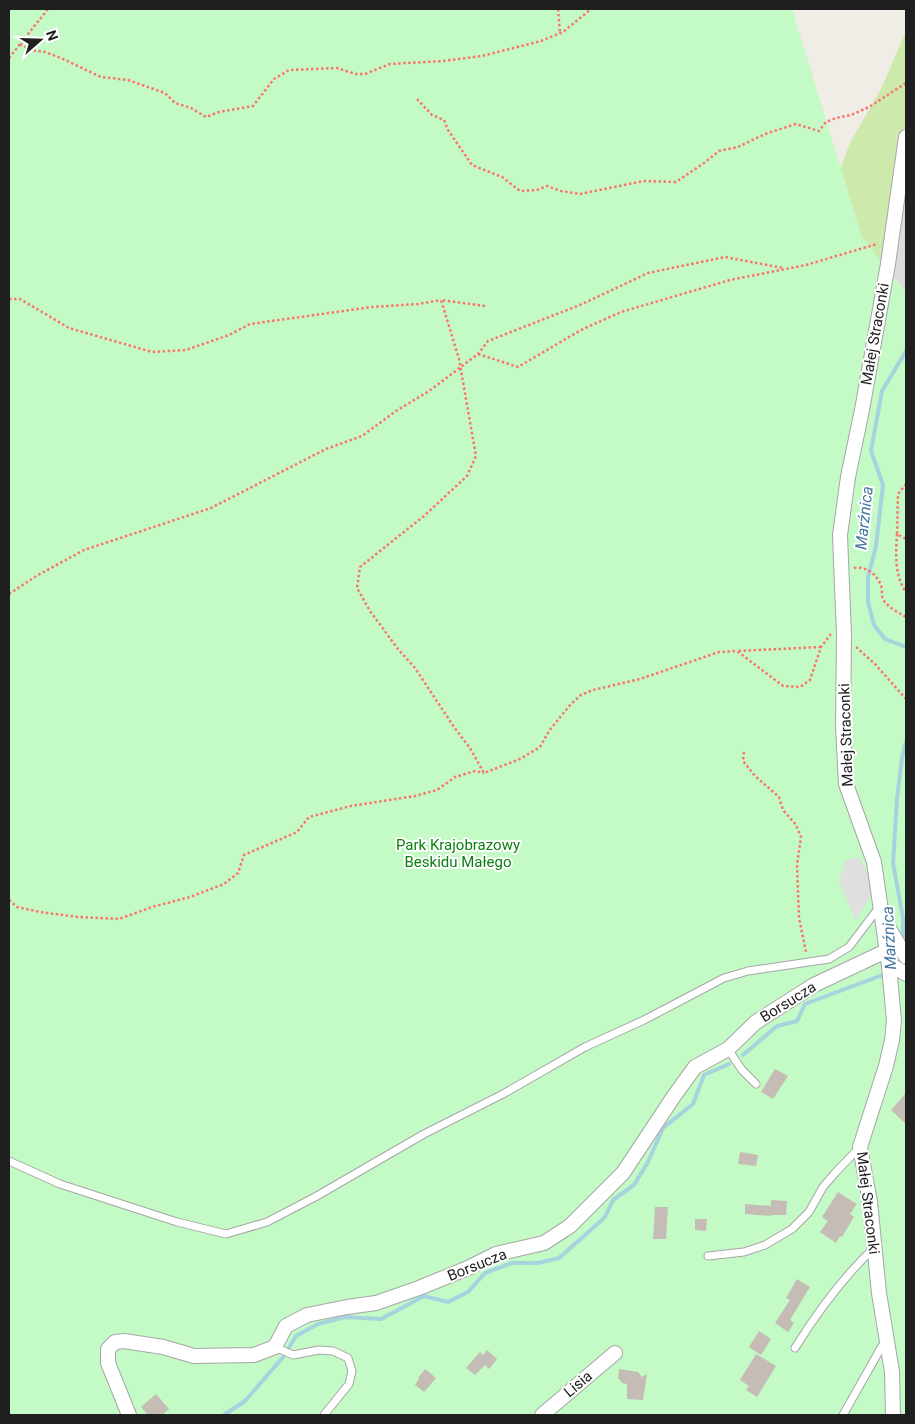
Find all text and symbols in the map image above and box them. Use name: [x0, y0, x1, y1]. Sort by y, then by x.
north arrow: [15, 15, 65, 65]
text: N: [43, 28, 61, 43]
street label: Małej Straconki: [857, 282, 893, 386]
water label: Marźnica: [851, 485, 877, 551]
street label: Małej Straconki: [835, 683, 857, 787]
park label: Park Krajobrazowy Beskidu Małego: [396, 836, 520, 871]
water label: Marźnica: [878, 906, 900, 970]
street label: Borsucza: [757, 978, 819, 1026]
street label: Małej Straconki: [853, 1151, 883, 1255]
street label: Borsucza: [445, 1245, 509, 1285]
street label: Lisia: [560, 1367, 596, 1401]

